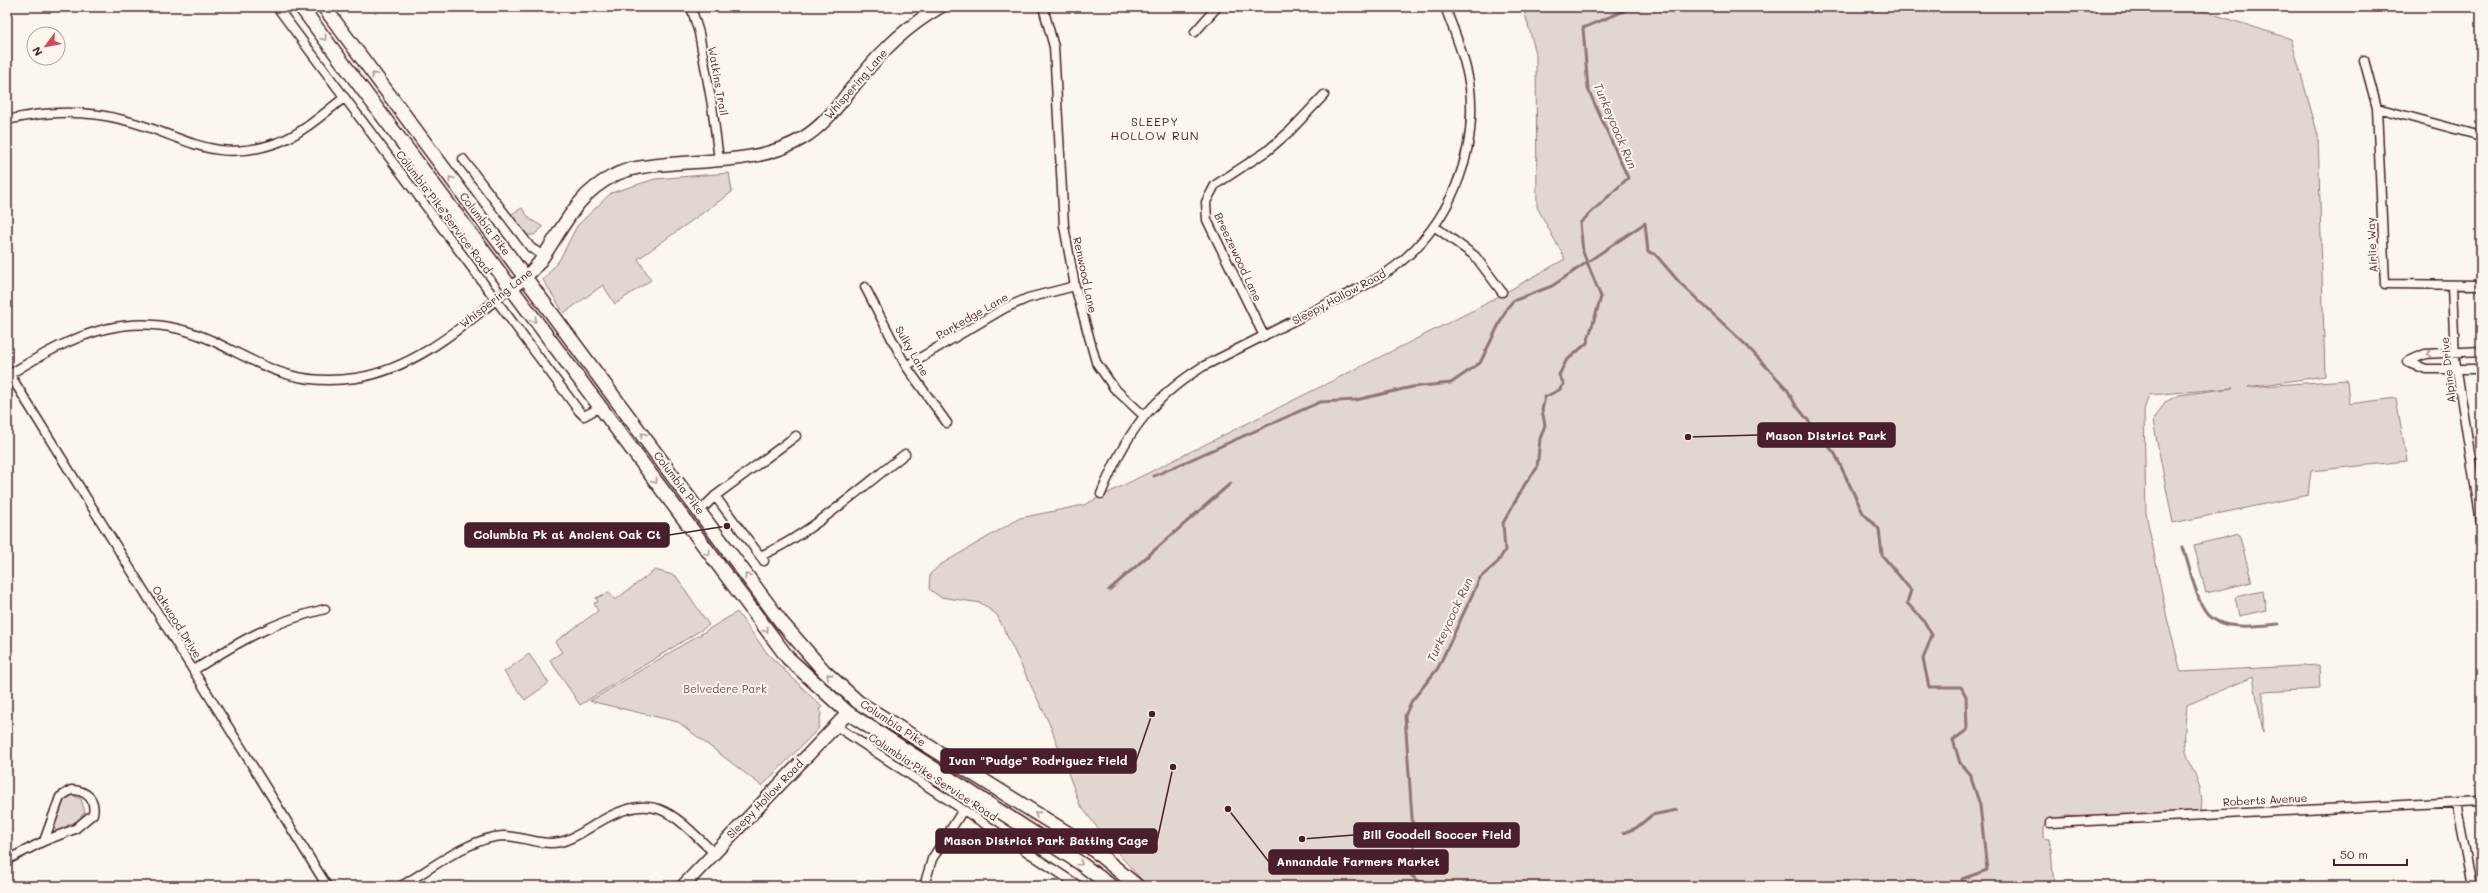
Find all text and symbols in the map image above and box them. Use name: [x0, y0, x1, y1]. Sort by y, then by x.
north arrow: [26, 26, 66, 66]
one-way arrow: [320, 34, 327, 41]
text: N: [29, 44, 46, 59]
street label: Watkins Trail: [705, 45, 732, 117]
street label: Whispering Lane: [821, 45, 890, 122]
one-way arrow: [372, 72, 379, 79]
water label: Turkeycock Run: [1591, 80, 1641, 171]
district label: SLEEPY HOLLOW RUN: [1110, 113, 1200, 143]
street label: Columbia Pike Service Road: [393, 148, 495, 276]
one-way arrow: [449, 177, 456, 184]
street label: Columbia Pike: [457, 190, 513, 258]
street label: Breezewood Lane: [1211, 210, 1266, 304]
street label: Airlie Way: [2363, 217, 2380, 273]
street label: Renwood Lane: [1070, 235, 1101, 315]
street label: Whispering Lane: [456, 264, 535, 331]
street label: Sleepy Hollow Road: [1289, 265, 1388, 328]
street label: Parkedge Lane: [933, 289, 1011, 342]
one-way arrow: [529, 315, 536, 322]
street label: Sulky Lane: [892, 323, 933, 379]
street label: Alpine Drive: [2437, 336, 2458, 404]
one-way arrow: [2426, 349, 2433, 358]
callout: Mason District Park: [1758, 423, 1895, 447]
text: Mason District Park: [1765, 427, 1887, 443]
one-way arrow: [640, 432, 647, 439]
street label: Columbia Pike: [651, 448, 708, 517]
one-way arrow: [650, 477, 657, 484]
callout: Columbia Pk at Ancient Oak Ct: [465, 523, 669, 547]
text: Columbia Pk at Ancient Oak Ct: [473, 526, 661, 542]
one-way arrow: [703, 548, 710, 555]
one-way arrow: [745, 573, 752, 580]
water label: Turkeycock Run: [1422, 574, 1476, 665]
street label: Oakwood Drive: [149, 583, 206, 661]
one-way arrow: [761, 626, 769, 633]
one-way arrow: [826, 673, 834, 681]
park label: Belvedere Park: [683, 681, 767, 696]
street label: Columbia Pike: [858, 696, 929, 750]
street label: Columbia Pike Service Road: [866, 729, 1001, 824]
callout: Ivan "Pudge" Rodriguez Field: [941, 749, 1136, 773]
text: Ivan "Pudge" Rodriguez Field: [949, 752, 1128, 768]
street label: Sleepy Hollow Road: [723, 756, 806, 841]
street label: Roberts Avenue: [2222, 790, 2308, 809]
one-way arrow: [1035, 812, 1042, 819]
callout: Bill Goodell Soccer Field: [1354, 823, 1519, 847]
text: Bill Goodell Soccer Field: [1363, 826, 1512, 842]
callout: Mason District Park Batting Cage: [936, 829, 1157, 853]
text: Mason District Park Batting Cage: [944, 832, 1148, 848]
scale bar: [2334, 841, 2407, 867]
text: 50 m: [2340, 846, 2368, 862]
callout: Annandale Farmers Market: [1269, 850, 1448, 874]
text: Annandale Farmers Market: [1277, 853, 1439, 869]
one-way arrow: [1076, 858, 1083, 865]

